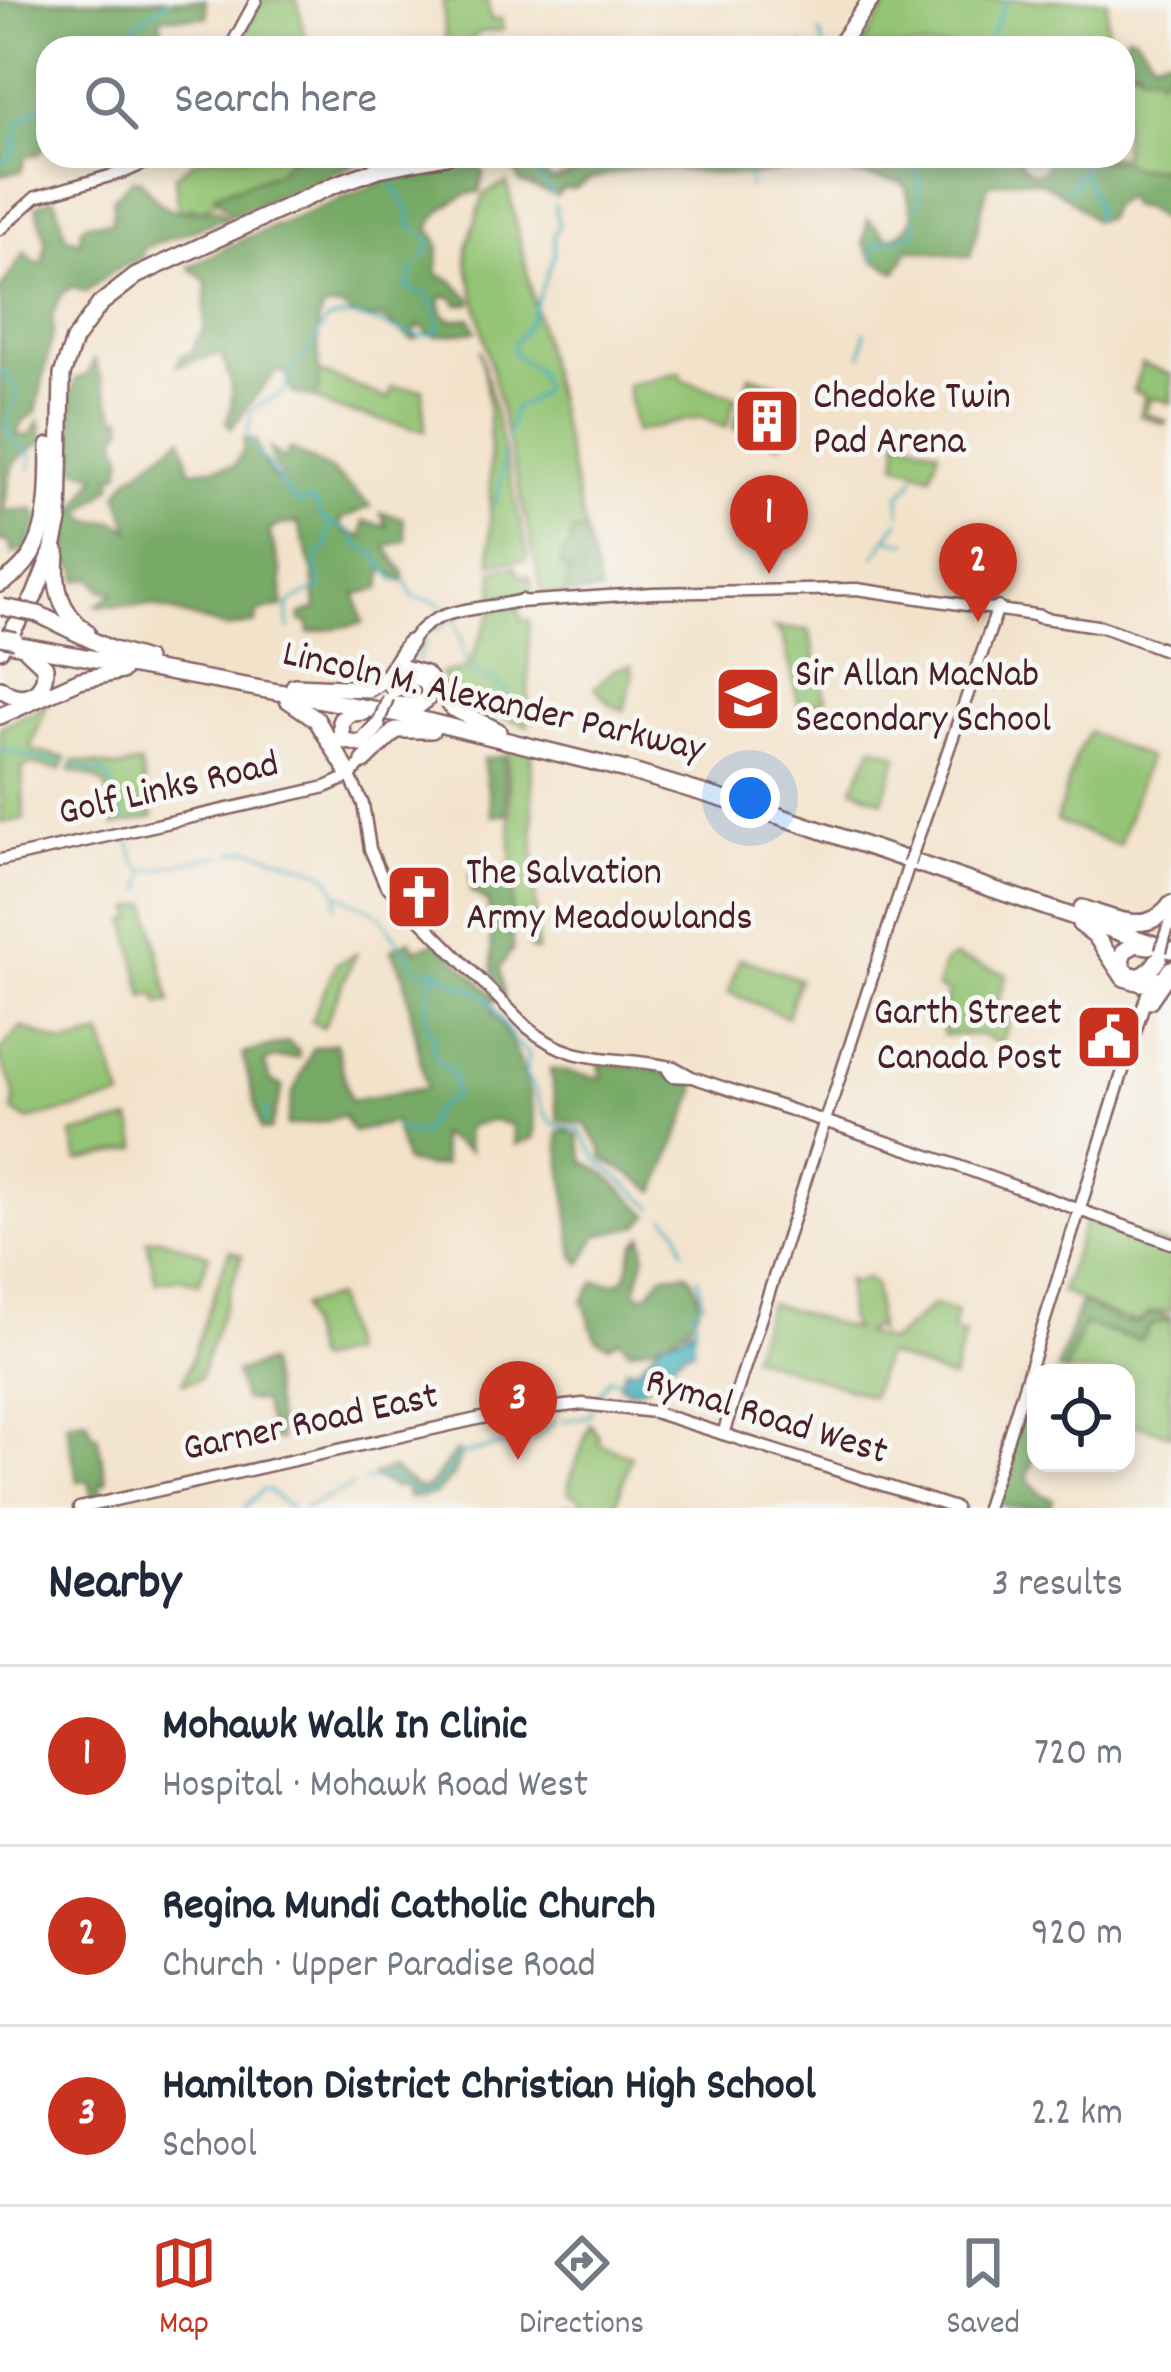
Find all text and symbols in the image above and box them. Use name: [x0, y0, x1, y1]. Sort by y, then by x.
search box: [36, 36, 1135, 168]
icon: search: [78, 69, 144, 135]
text: Search here: [174, 70, 377, 134]
place label: Chedoke Twin Pad Arena: [813, 372, 1011, 472]
building icon: Chedoke Twin Pad Arena: [732, 386, 802, 456]
pin: 1: [730, 475, 808, 574]
pin: 2: [939, 523, 1017, 622]
street label: Lincoln M. Alexander Parkway: [277, 629, 711, 780]
place label: Sir Allan MacNab Secondary School: [795, 650, 1051, 750]
school or university icon: Sir Allan MacNab Secondary School: [713, 664, 783, 734]
street label: Golf Links Road: [54, 739, 284, 843]
your location: [720, 768, 780, 828]
place label: The Salvation Army Meadowlands: [466, 848, 753, 948]
church icon: The Salvation Army Meadowlands: [384, 862, 454, 932]
place label: Garth Street Canada Post: [874, 988, 1062, 1088]
public building icon: Garth Street Canada Post: [1074, 1002, 1144, 1072]
street label: Rymal Road West: [638, 1356, 894, 1482]
pin: 3: [479, 1361, 557, 1460]
map controls: [1027, 1364, 1135, 1472]
button: locate: [1027, 1364, 1135, 1472]
street label: Garner Road East: [178, 1371, 444, 1479]
text: Nearby: [48, 1550, 181, 1622]
text: 3 results: [992, 1559, 1123, 1614]
text: Mohawk Walk In Clinic: [162, 1696, 528, 1760]
text: 1: [83, 1728, 91, 1783]
text: 720 m: [1034, 1728, 1123, 1783]
text: Hospital · Mohawk Road West: [162, 1760, 588, 1815]
text: Regina Mundi Catholic Church: [162, 1876, 656, 1940]
text: 2: [78, 1908, 96, 1963]
text: 920 m: [1031, 1908, 1123, 1963]
text: Church · Upper Paradise Road: [162, 1940, 596, 1995]
text: Hamilton District Christian High School: [162, 2056, 816, 2120]
text: 3: [78, 2088, 96, 2143]
text: 2.2 km: [1031, 2088, 1123, 2143]
text: School: [162, 2120, 257, 2175]
tab: Map: [151, 2230, 217, 2349]
tab: Directions: [519, 2230, 644, 2349]
tab: Saved: [946, 2230, 1020, 2349]

